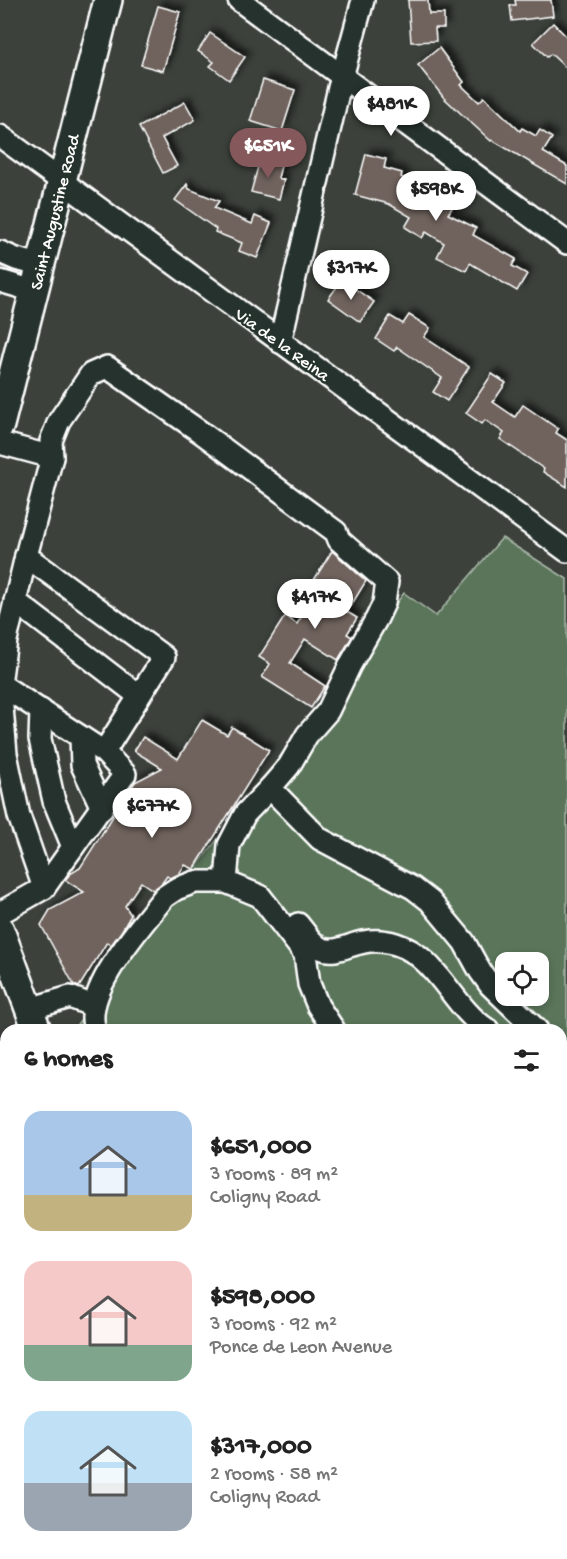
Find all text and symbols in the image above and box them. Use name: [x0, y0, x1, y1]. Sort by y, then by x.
pin: $481K: [349, 86, 433, 137]
text: $481K: [367, 94, 415, 117]
pin: $651K: [226, 128, 310, 179]
street label: Saint Augustine Road: [27, 131, 86, 293]
text: $651K: [244, 136, 292, 159]
pin: $598K: [394, 171, 478, 222]
text: $598K: [410, 179, 462, 202]
pin: $317K: [309, 250, 393, 301]
text: $317K: [327, 258, 375, 281]
street label: Via de la Reina: [229, 304, 334, 388]
pin: $417K: [273, 579, 357, 630]
text: $417K: [291, 587, 339, 610]
pin: $677K: [110, 788, 194, 839]
text: $677K: [127, 796, 177, 819]
map controls: [495, 952, 549, 1006]
button: locate: [495, 952, 549, 1006]
icon: filters: [510, 1044, 543, 1077]
text: 6 homes: [24, 1045, 112, 1076]
text: $651,000: [210, 1133, 312, 1164]
icon: home: [72, 1135, 144, 1207]
text: 3 rooms · 89 m²: [210, 1164, 338, 1187]
text: Coligny Road: [210, 1187, 319, 1210]
text: $598,000: [210, 1283, 315, 1314]
icon: home: [72, 1285, 144, 1357]
text: 3 rooms · 92 m²: [210, 1314, 337, 1337]
text: Ponce de Leon Avenue: [210, 1337, 392, 1360]
text: $317,000: [210, 1433, 312, 1464]
icon: home: [72, 1435, 144, 1507]
text: 2 rooms · 58 m²: [210, 1464, 338, 1487]
text: Coligny Road: [210, 1487, 319, 1510]

